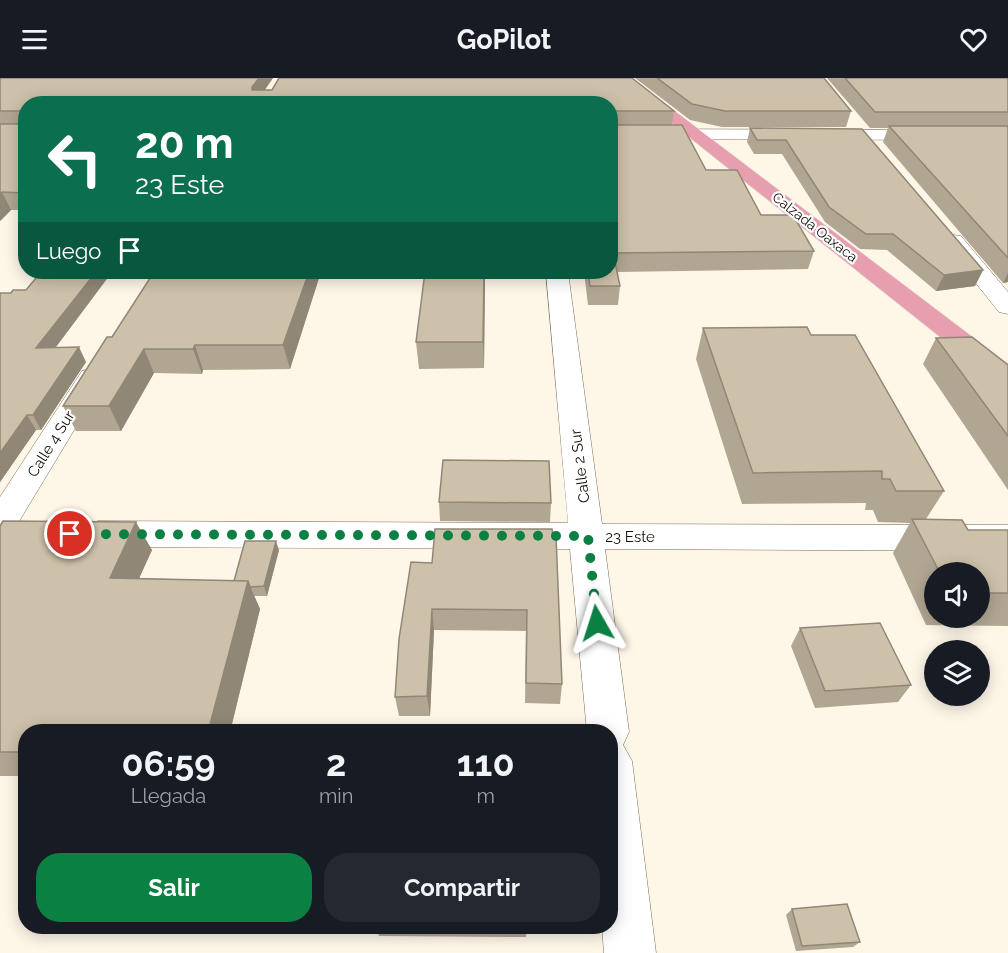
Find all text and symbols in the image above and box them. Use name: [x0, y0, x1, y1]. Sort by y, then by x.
icon: menu: [18, 23, 51, 56]
icon: heart: [957, 23, 990, 56]
text: GoPilot: [457, 24, 551, 55]
text: 20 m: [135, 119, 234, 168]
icon: left: [36, 120, 114, 198]
text: 23 Este: [135, 169, 224, 200]
street label: Calzada Oaxaca: [769, 189, 861, 265]
icon: arrive: [113, 234, 146, 267]
text: Luego: [36, 238, 101, 264]
street label: Calle 4 Sur: [24, 407, 79, 480]
street label: Calle 2 Sur: [566, 427, 593, 504]
pin: [44, 508, 95, 559]
icon: arrive: [53, 517, 86, 550]
street label: 23 Este: [605, 528, 655, 546]
map controls: [924, 562, 990, 706]
button: sound: [924, 562, 990, 628]
position arrow: [565, 591, 629, 655]
button: layers: [924, 640, 990, 706]
text: 06:59: [121, 742, 215, 784]
text: 2: [326, 742, 346, 784]
text: 110: [457, 742, 515, 784]
text: Llegada: [131, 784, 206, 808]
text: min: [319, 784, 353, 808]
text: m: [476, 784, 495, 808]
button: Salir: [36, 853, 312, 922]
button: Compartir: [324, 853, 600, 922]

